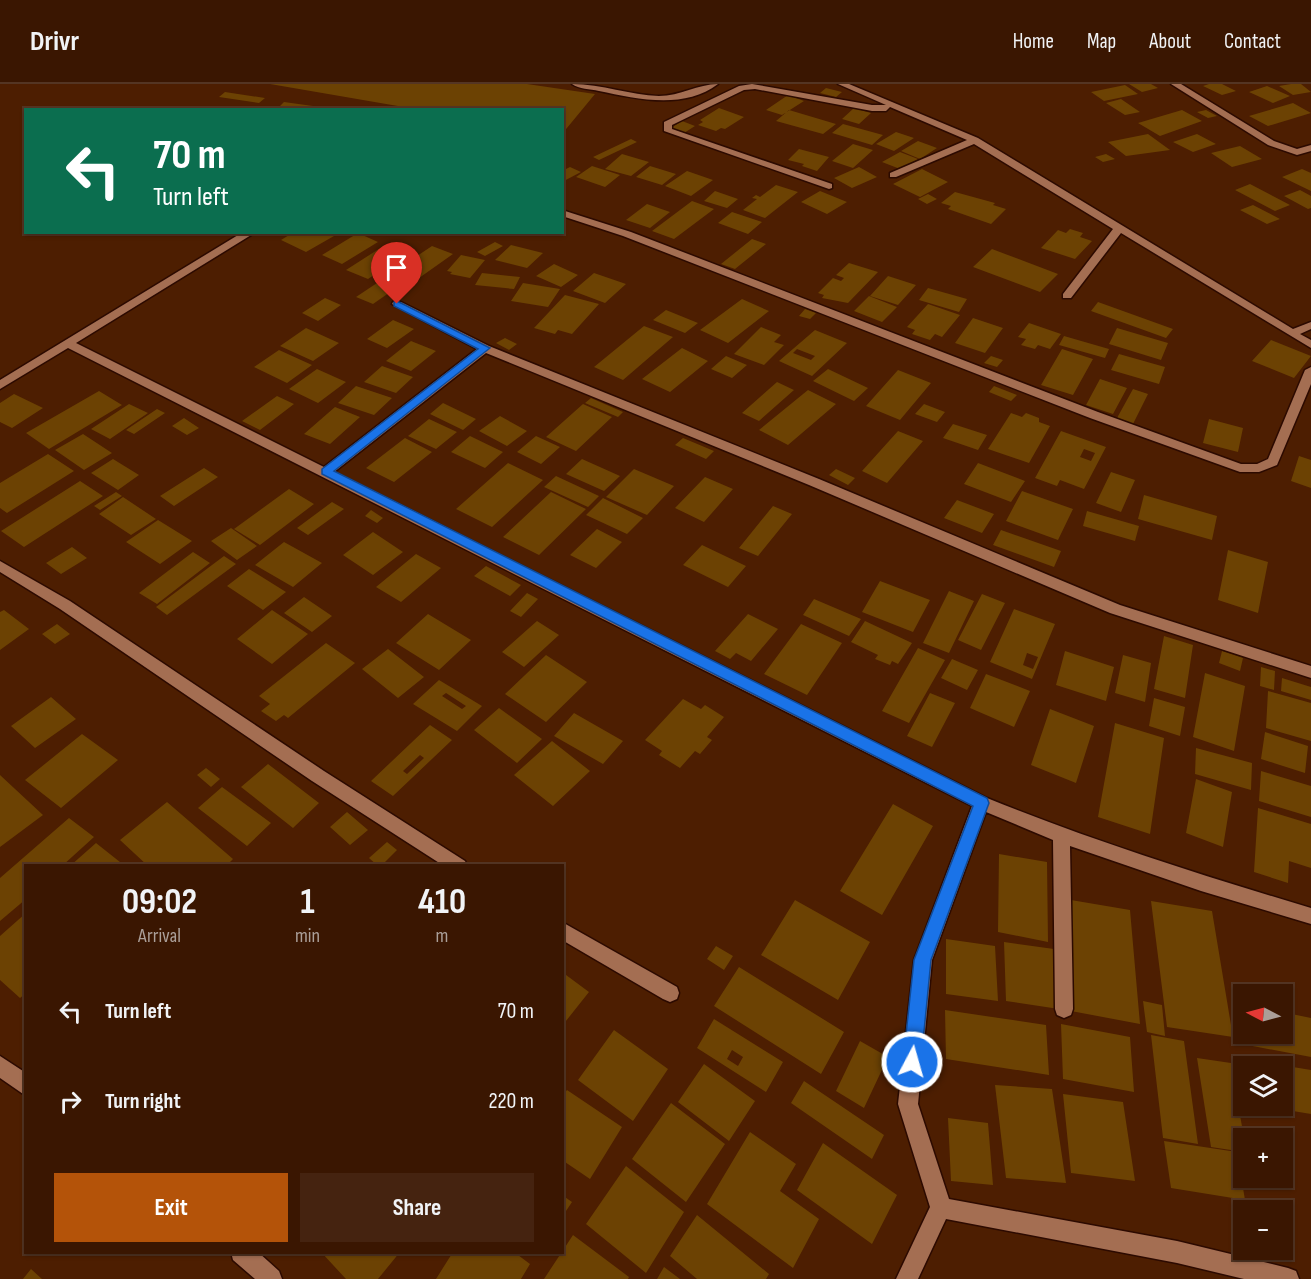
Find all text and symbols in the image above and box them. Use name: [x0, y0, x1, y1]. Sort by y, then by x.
text: Drivr: [30, 25, 79, 58]
text: Home: [1013, 29, 1054, 54]
text: Map: [1087, 29, 1116, 54]
text: About: [1149, 29, 1191, 54]
text: Contact: [1224, 29, 1281, 54]
text: 70 m: [153, 130, 226, 181]
icon: left: [54, 132, 132, 210]
text: Turn left: [153, 181, 229, 213]
pin: [371, 242, 422, 304]
icon: arrive: [380, 251, 413, 284]
text: 09:02: [122, 881, 197, 924]
text: 1: [300, 881, 315, 924]
text: 410: [418, 881, 466, 924]
text: Arrival: [138, 924, 181, 948]
text: min: [295, 924, 320, 948]
text: m: [436, 924, 448, 948]
north arrow: [1233, 984, 1293, 1044]
map controls: [1233, 984, 1293, 1260]
icon: left: [54, 995, 87, 1028]
text: Turn left: [105, 998, 171, 1025]
text: 70 m: [498, 998, 534, 1025]
position arrow: [880, 1030, 944, 1094]
button: layers: [1233, 1056, 1293, 1116]
icon: right: [54, 1085, 87, 1118]
text: Turn right: [105, 1088, 181, 1115]
text: 220 m: [488, 1088, 534, 1115]
button: +: [1233, 1128, 1293, 1188]
button: Exit: [54, 1173, 288, 1242]
button: Share: [300, 1173, 534, 1242]
button: −: [1233, 1200, 1293, 1260]

